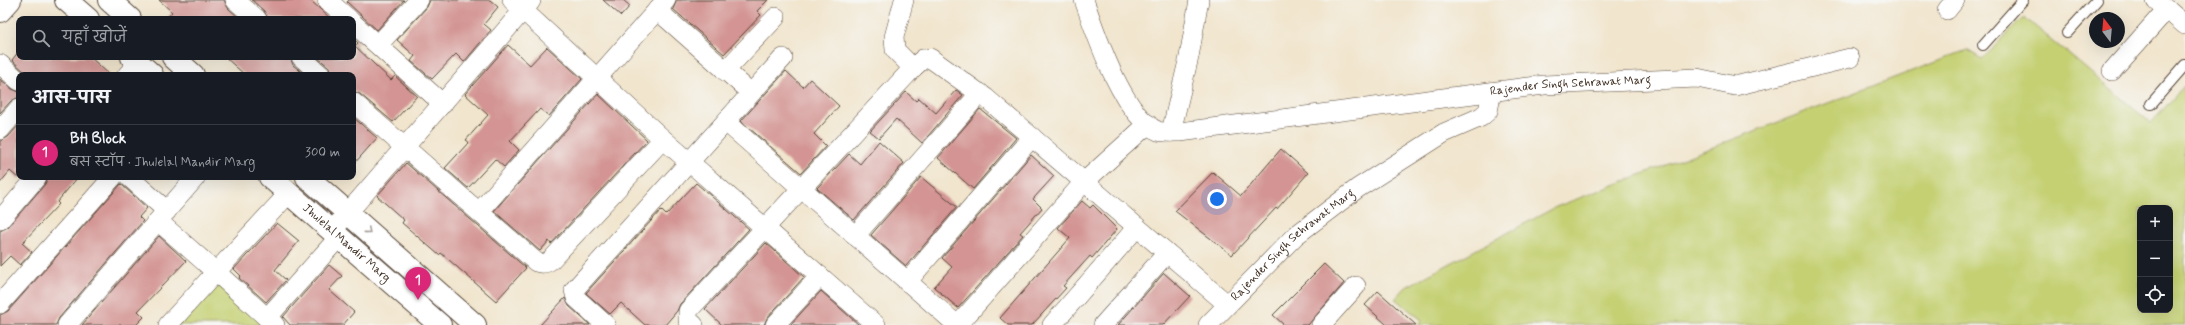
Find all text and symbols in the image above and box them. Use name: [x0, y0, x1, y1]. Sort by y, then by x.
north arrow: [2089, 12, 2125, 48]
search box: [16, 16, 356, 60]
icon: search: [30, 27, 52, 49]
text: यहाँ खोजें: [62, 28, 127, 48]
street label: Rajender Singh Sehrawat Marg: [1489, 72, 1652, 100]
text: आस-पास: [32, 87, 110, 109]
text: BH Block: [70, 129, 126, 149]
text: 1: [42, 144, 48, 161]
text: 300 m: [305, 144, 340, 161]
text: बस स्टॉप · Jhulelal Mandir Marg: [70, 154, 255, 171]
street label: Rajender Singh Sehrawat Marg: [1228, 185, 1359, 305]
your location: [1207, 189, 1227, 209]
street label: Jhulelal Mandir Marg: [299, 201, 394, 286]
map controls: [2137, 205, 2173, 313]
button: +: [2137, 205, 2173, 241]
one-way arrow: [363, 226, 371, 233]
button: −: [2137, 241, 2173, 277]
pin: 1: [405, 267, 431, 300]
button: locate: [2137, 277, 2173, 313]

